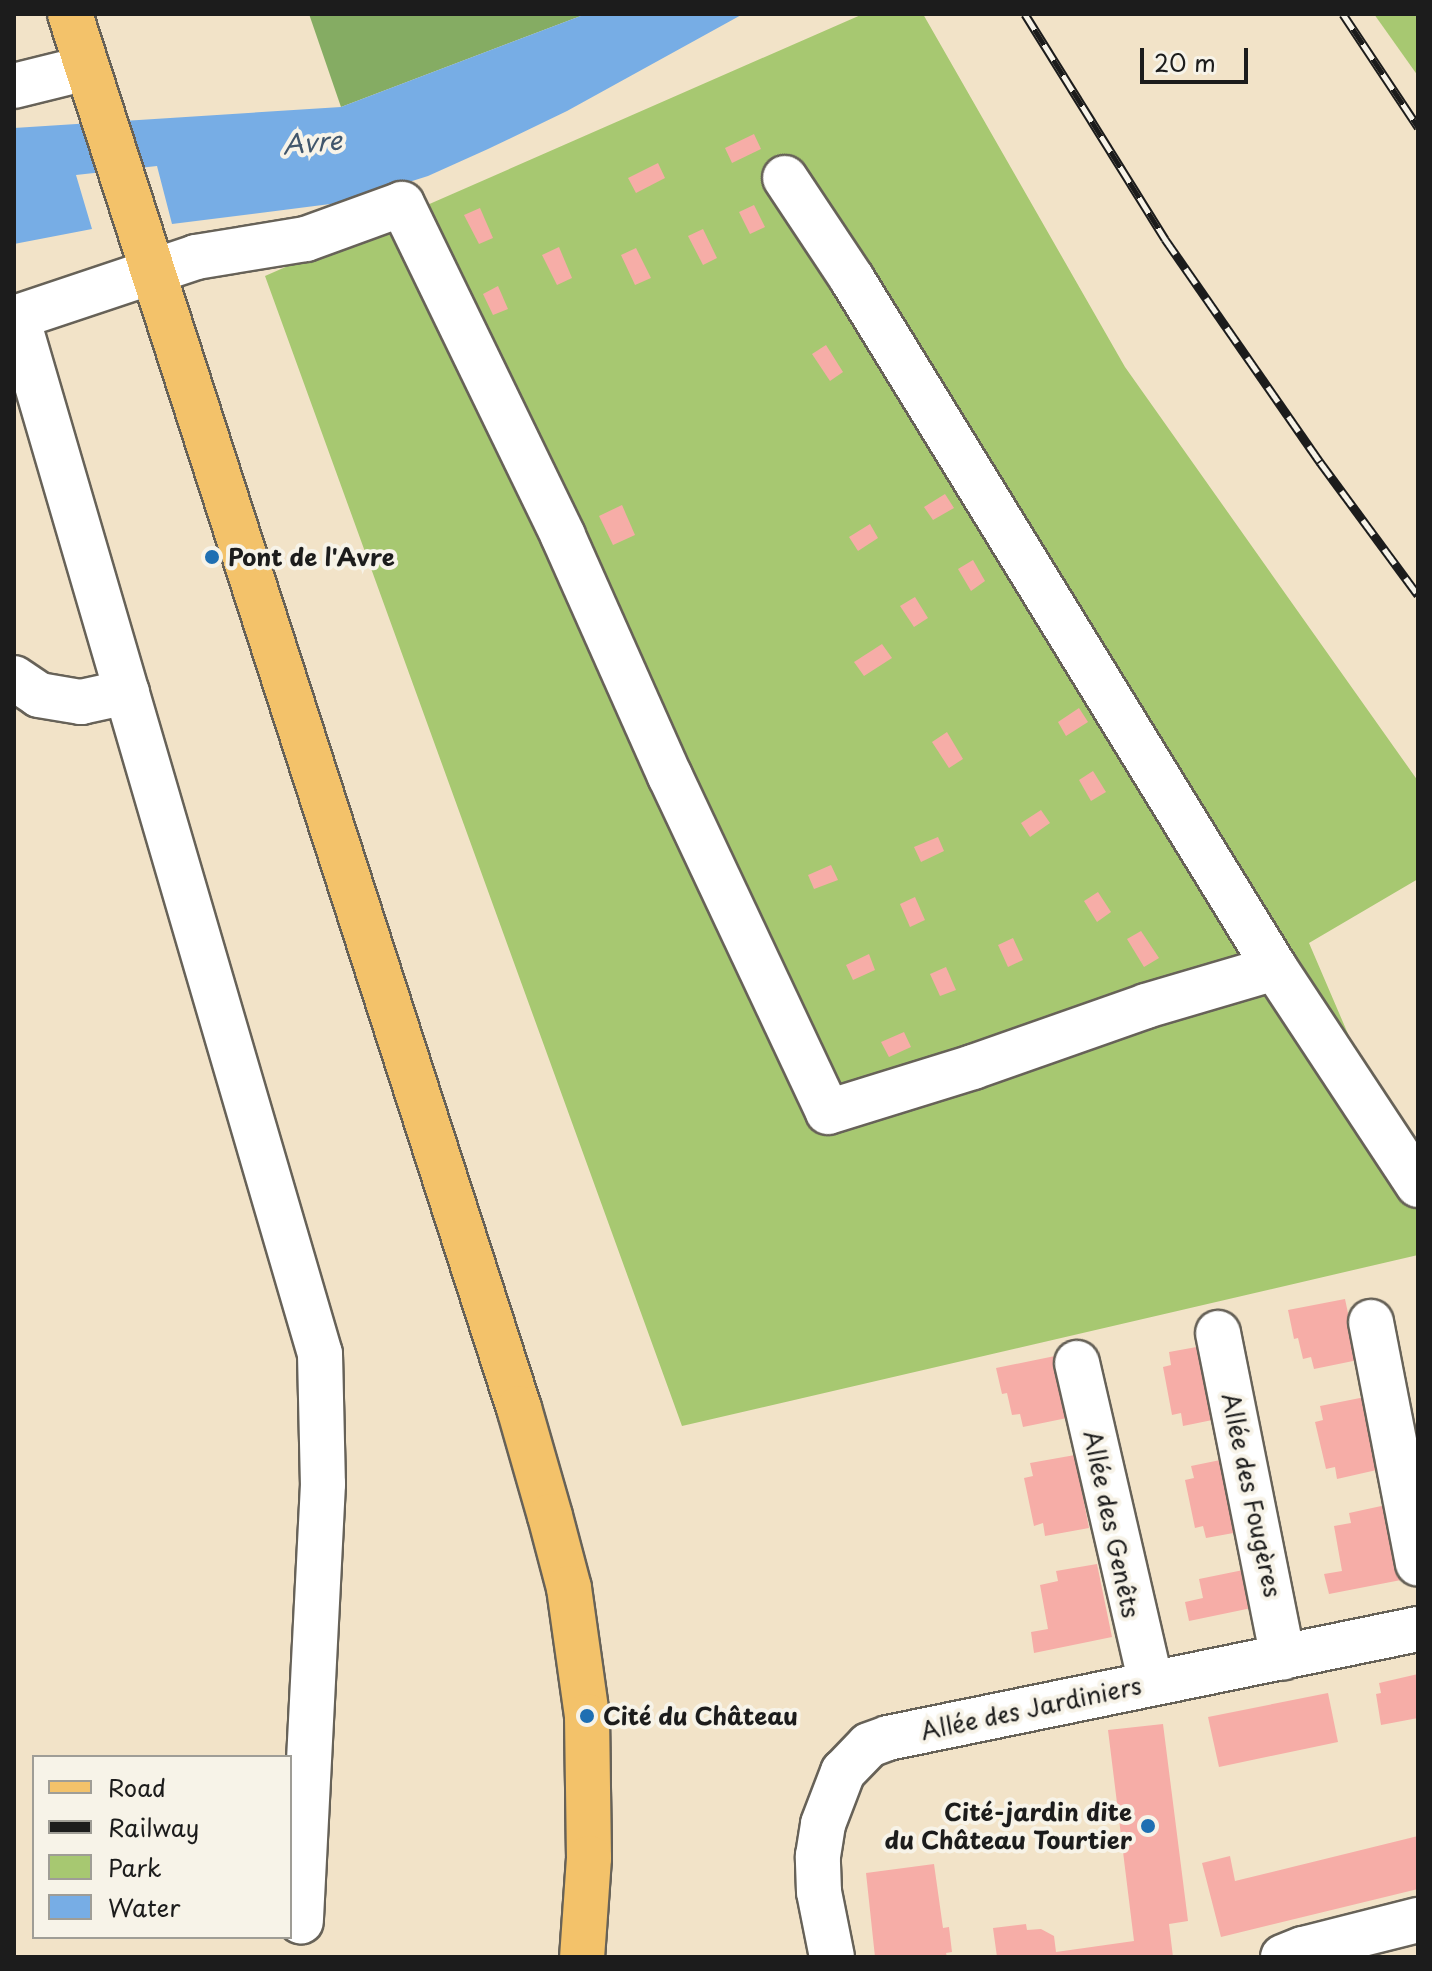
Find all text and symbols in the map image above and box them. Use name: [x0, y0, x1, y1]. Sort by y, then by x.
scale bar: [1144, 32, 1252, 82]
text: 20 m: [1154, 44, 1216, 80]
water label: Avre: [281, 124, 343, 160]
place label: Pont de l'Avre: [228, 543, 397, 571]
marker: Pont de l'Avre: [203, 548, 221, 566]
street label: Allée des Fougères: [1216, 1388, 1288, 1602]
street label: Allée des Genêts: [1078, 1427, 1146, 1621]
street label: Allée des Jardiniers: [917, 1670, 1145, 1746]
place label: Cité du Château: [603, 1702, 801, 1730]
marker: Cité du Château: [578, 1707, 596, 1725]
legend: [32, 1755, 292, 1939]
text: Road: [108, 1769, 166, 1805]
place label: Cité-jardin dite du Château Tourtier: [884, 1798, 1132, 1854]
text: Railway: [108, 1809, 199, 1845]
marker: Cité-jardin dite du Château Tourtier: [1139, 1817, 1157, 1835]
text: Park: [108, 1849, 162, 1885]
text: Water: [108, 1889, 180, 1925]

